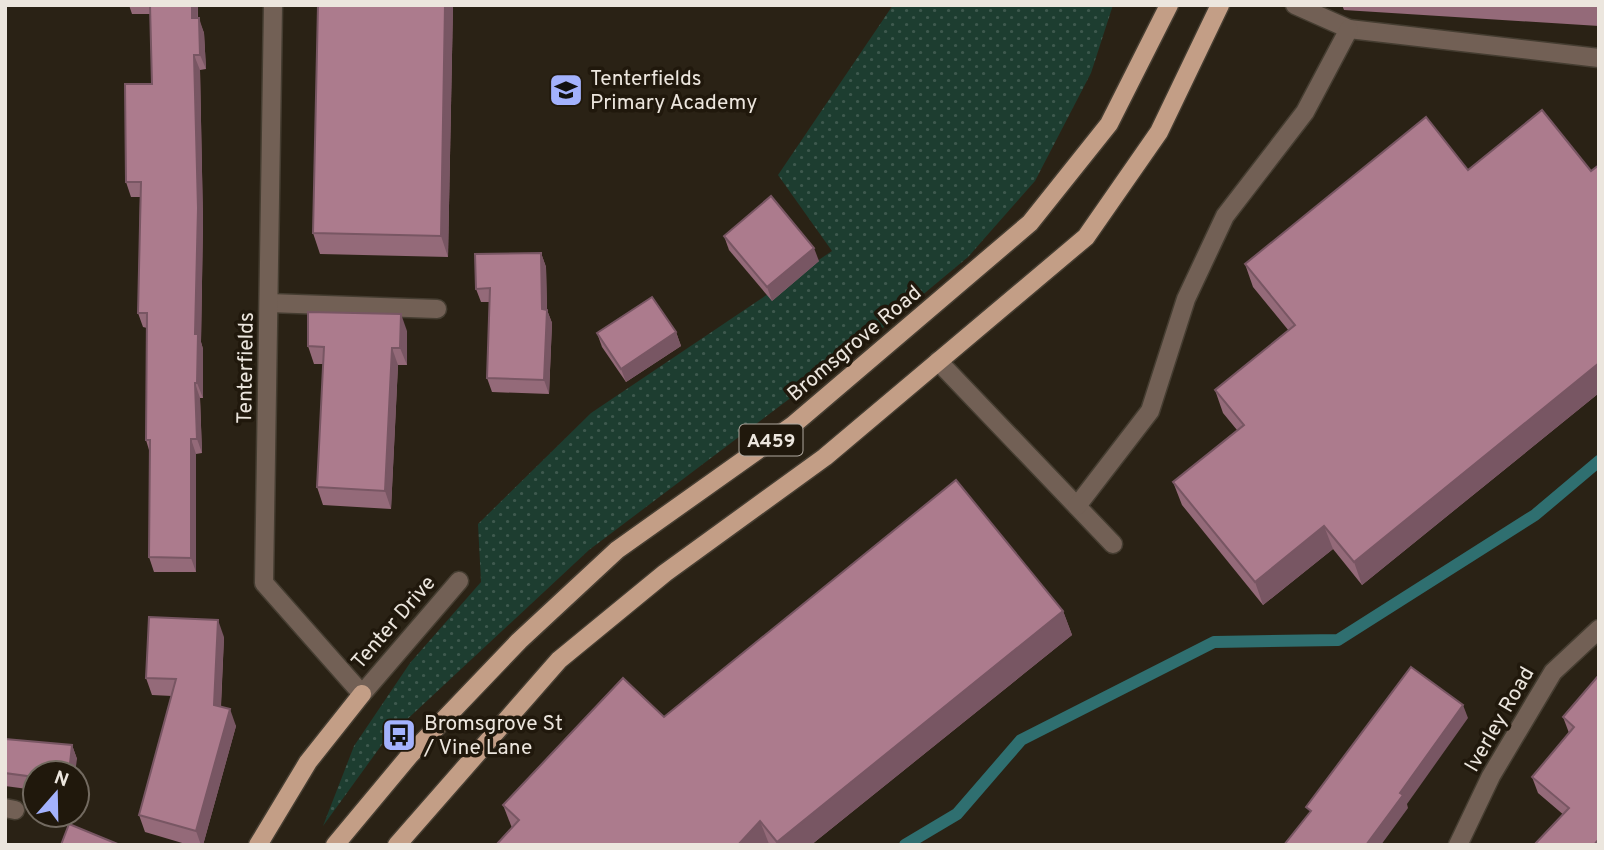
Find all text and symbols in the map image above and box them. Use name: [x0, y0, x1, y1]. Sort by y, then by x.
place label: Tenterfields Primary Academy: [590, 66, 757, 117]
school or university icon: Tenterfields Primary Academy: [547, 71, 585, 109]
street label: Bromsgrove Road: [782, 280, 928, 408]
street label: Tenterfields: [232, 312, 261, 424]
road number: A459: [740, 424, 802, 456]
street label: Tenter Drive: [346, 571, 442, 675]
street label: Iverley Road: [1459, 662, 1541, 777]
place label: Bromsgrove St / Vine Lane: [423, 711, 563, 762]
bus stop icon: Bromsgrove St / Vine Lane: [380, 716, 418, 754]
north arrow: [21, 759, 91, 829]
text: N: [51, 766, 72, 794]

